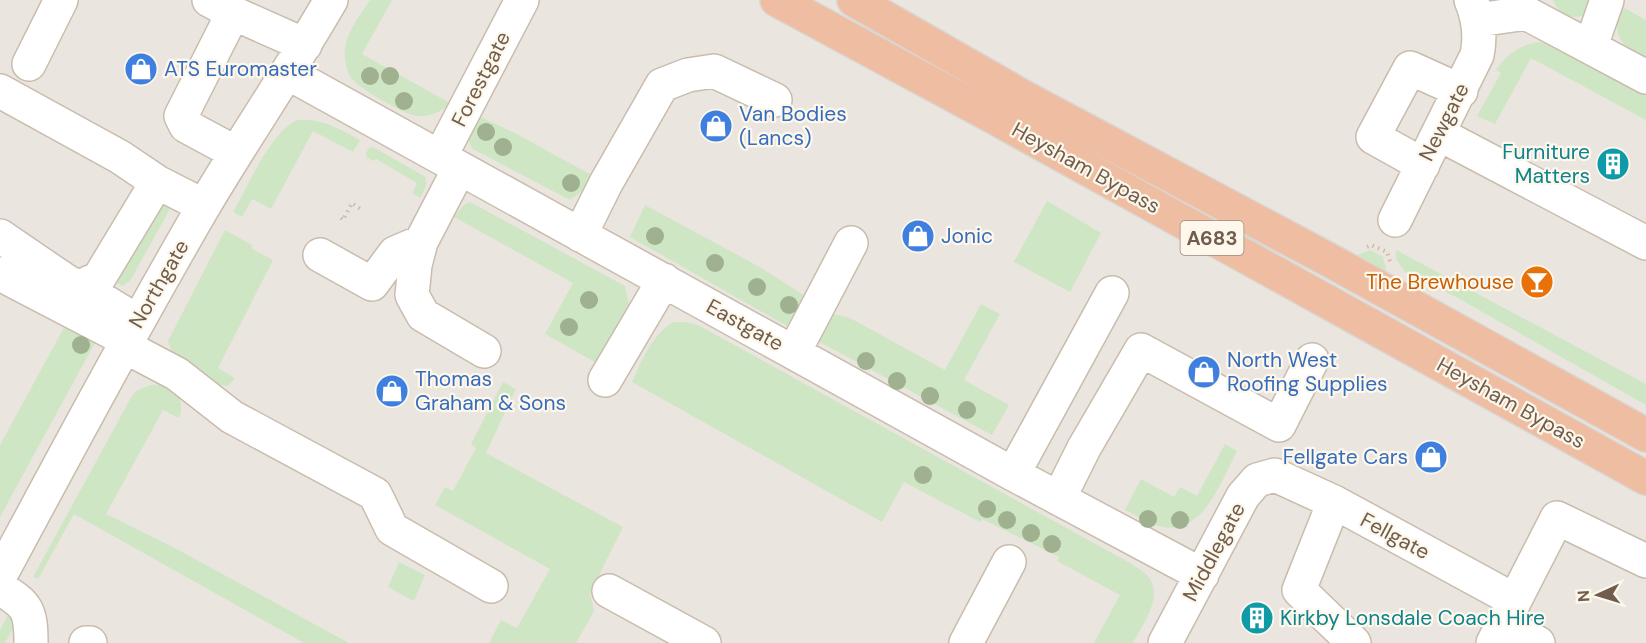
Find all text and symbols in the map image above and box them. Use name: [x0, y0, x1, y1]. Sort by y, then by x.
street label: Forestgate: [445, 26, 517, 132]
shop icon: ATS Euromaster: [123, 51, 159, 87]
place label: ATS Euromaster: [164, 55, 317, 83]
street label: Newgate: [1412, 78, 1476, 166]
place label: Van Bodies (Lancs): [739, 100, 847, 152]
shop icon: Van Bodies (Lancs): [698, 108, 734, 144]
street label: Heysham Bypass: [1007, 116, 1165, 220]
place label: Furniture Matters: [1502, 138, 1590, 190]
building icon: Furniture Matters: [1595, 146, 1631, 182]
shop icon: Jonic: [900, 218, 936, 254]
road number: A683: [1180, 221, 1244, 255]
place label: Jonic: [941, 222, 993, 250]
street label: Northgate: [122, 235, 196, 333]
bar icon: The Brewhouse: [1519, 264, 1555, 300]
place label: The Brewhouse: [1366, 268, 1514, 296]
street label: Eastgate: [701, 292, 789, 358]
place label: North West Roofing Supplies: [1227, 346, 1388, 398]
street label: Heysham Bypass: [1432, 351, 1590, 455]
shop icon: North West Roofing Supplies: [1186, 354, 1222, 390]
place label: Thomas Graham & Sons: [415, 365, 566, 417]
shop icon: Thomas Graham & Sons: [374, 373, 410, 409]
shop icon: Fellgate Cars: [1413, 439, 1449, 475]
place label: Fellgate Cars: [1283, 443, 1408, 471]
street label: Middlegate: [1176, 498, 1252, 606]
street label: Fellgate: [1355, 506, 1435, 566]
north arrow: [1568, 565, 1628, 625]
text: N: [1573, 589, 1594, 603]
building icon: Kirkby Lonsdale Coach Hire: [1239, 600, 1275, 636]
place label: Kirkby Lonsdale Coach Hire: [1280, 604, 1545, 632]

